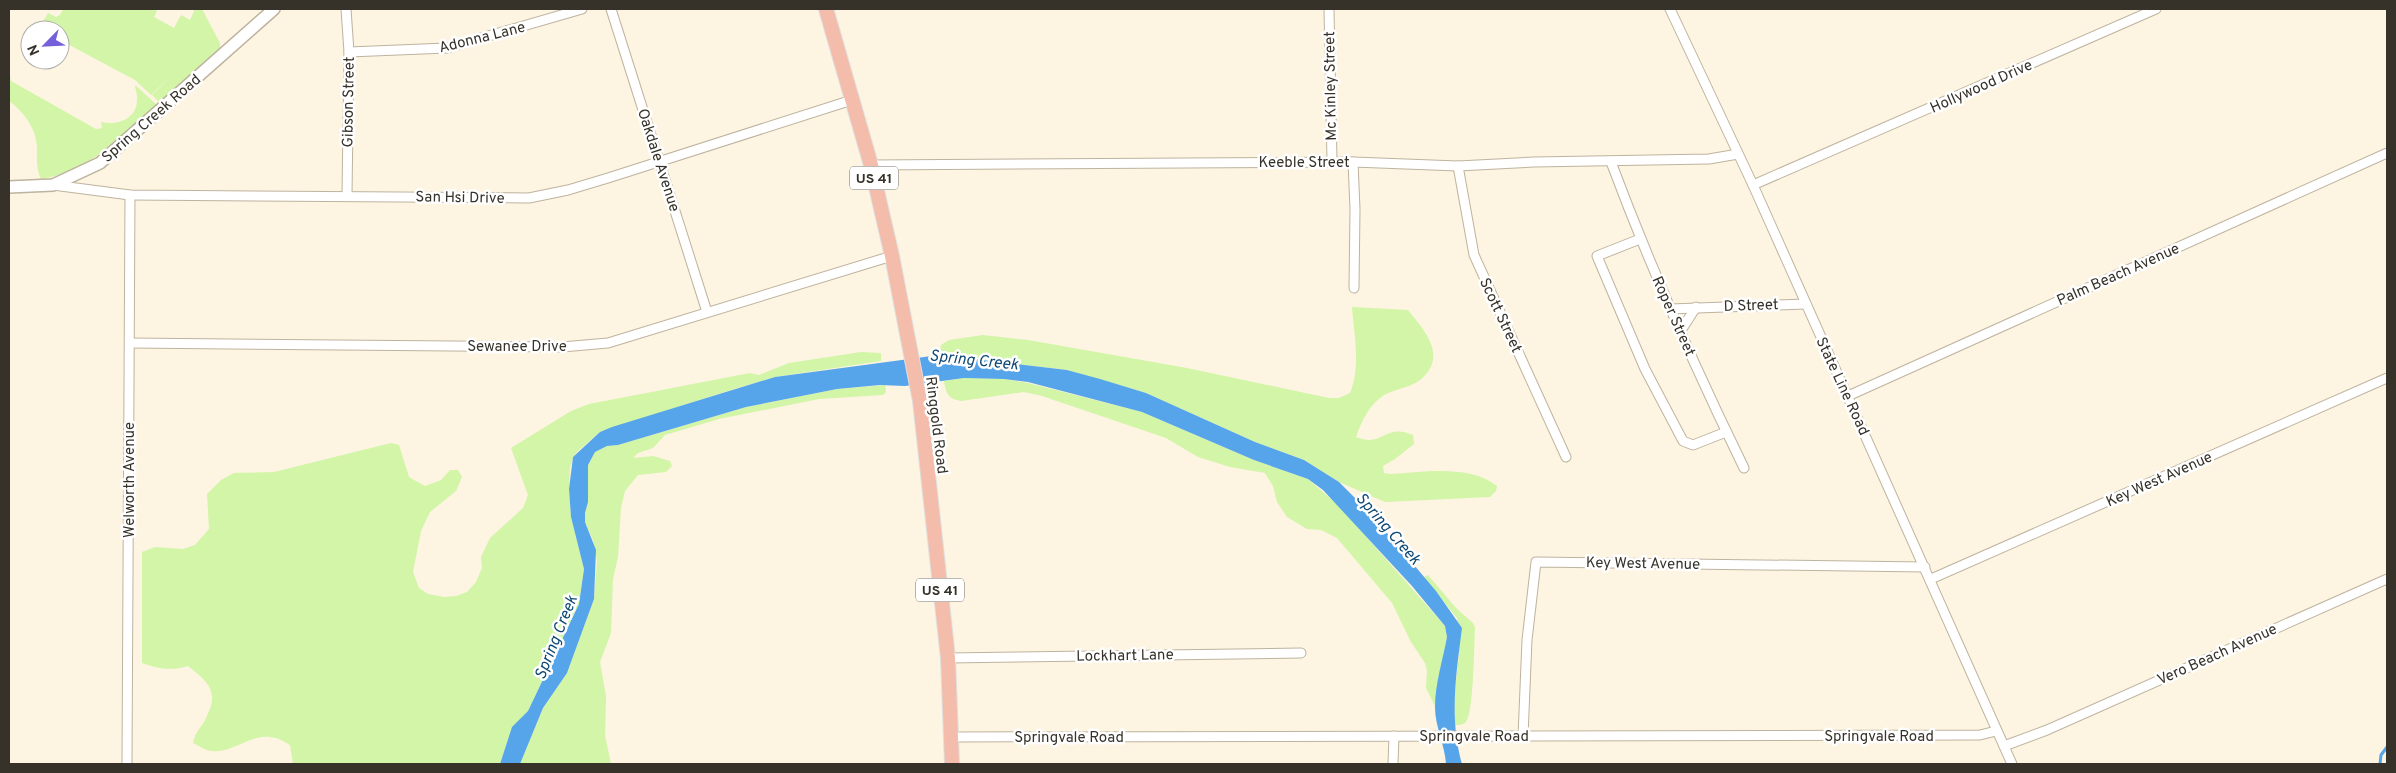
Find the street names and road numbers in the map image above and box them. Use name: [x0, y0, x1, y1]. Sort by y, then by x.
street label: Adonna Lane: [437, 19, 528, 58]
street label: Mc Kinley Street: [1321, 31, 1342, 141]
street label: Gibson Street: [339, 56, 360, 148]
street label: Hollywood Drive: [1928, 56, 2036, 118]
street label: Spring Creek Road: [98, 71, 206, 167]
street label: Oakdale Avenue: [632, 106, 683, 215]
street label: Keeble Street: [1258, 154, 1350, 173]
road number: US 41: [850, 167, 898, 190]
street label: San Hsi Drive: [415, 188, 505, 209]
street label: Palm Beach Avenue: [2054, 240, 2183, 311]
street label: Roper Street: [1647, 274, 1699, 360]
street label: Scott Street: [1474, 275, 1525, 356]
street label: D Street: [1723, 296, 1779, 317]
street label: State Line Road: [1811, 334, 1873, 439]
street label: Sewanee Drive: [467, 338, 567, 357]
street label: Ringgold Road: [920, 375, 951, 475]
street label: Welworth Avenue: [121, 422, 140, 538]
street label: Key West Avenue: [2104, 448, 2216, 512]
street label: Key West Avenue: [1586, 554, 1700, 575]
road number: US 41: [916, 578, 964, 602]
street label: Vero Beach Avenue: [2155, 620, 2280, 690]
street label: Lockhart Lane: [1076, 646, 1174, 667]
street label: Springvale Road: [1419, 728, 1529, 747]
street label: Springvale Road: [1824, 728, 1934, 747]
street label: Springvale Road: [1014, 729, 1124, 748]

